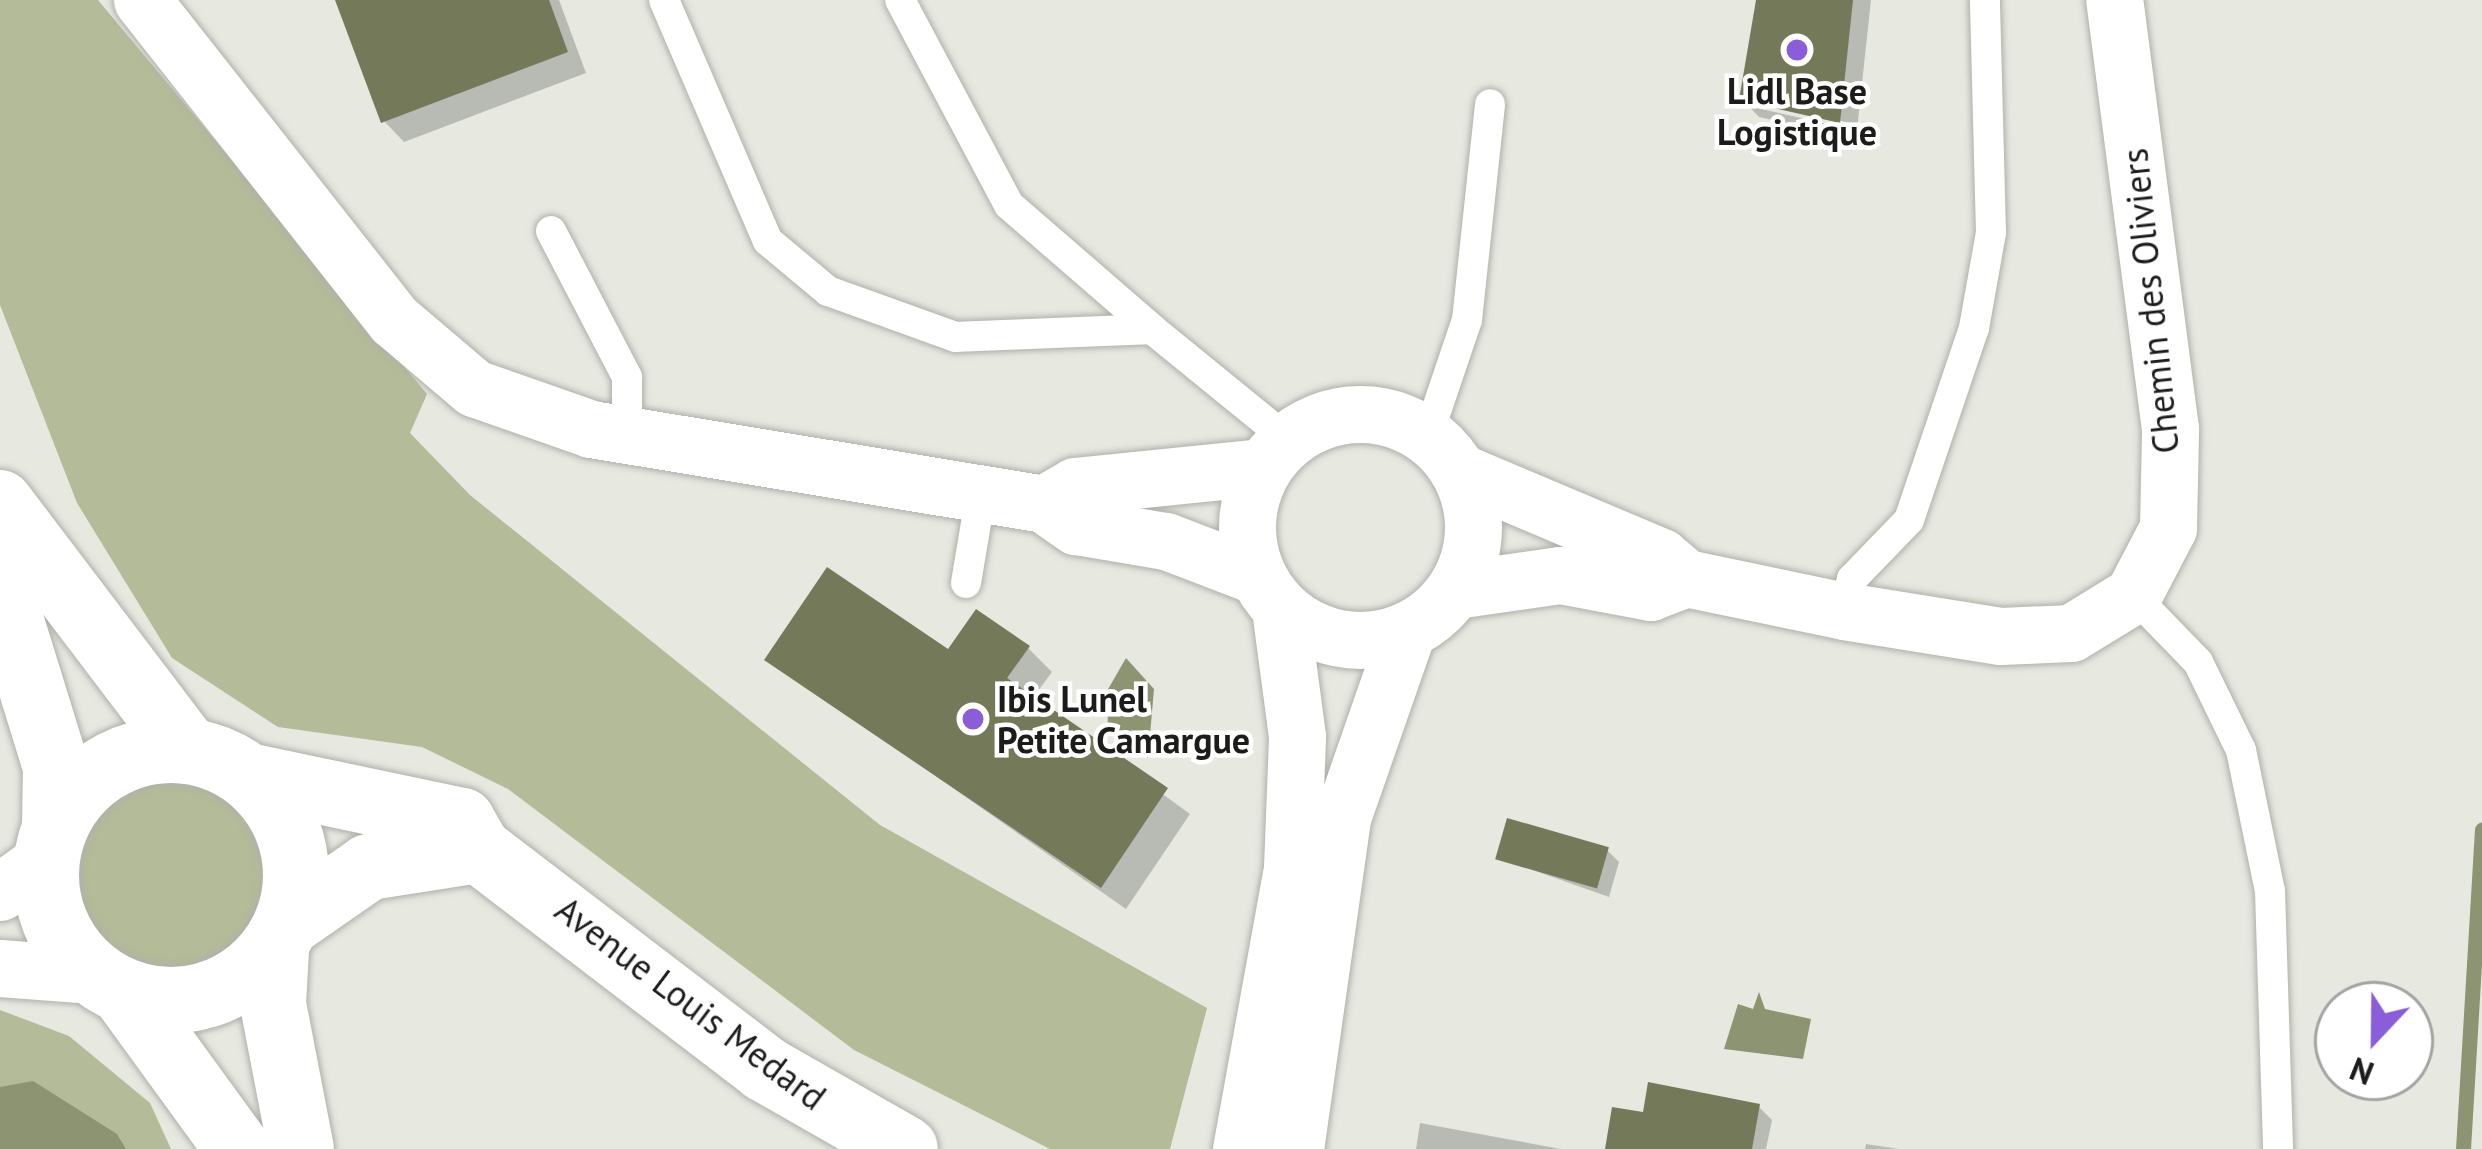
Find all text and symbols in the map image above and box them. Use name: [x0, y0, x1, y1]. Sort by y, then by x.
marker: Lidl Base Logistique: [1784, 37, 1810, 63]
place label: Lidl Base Logistique: [1717, 68, 1877, 153]
street label: Chemin des Oliviers: [2112, 146, 2188, 456]
place label: Ibis Lunel Petite Camargue: [997, 676, 1251, 761]
marker: Ibis Lunel Petite Camargue: [960, 706, 986, 732]
street label: Avenue Louis Medard: [547, 887, 835, 1119]
north arrow: [2314, 981, 2434, 1101]
text: N: [2343, 1048, 2380, 1096]

